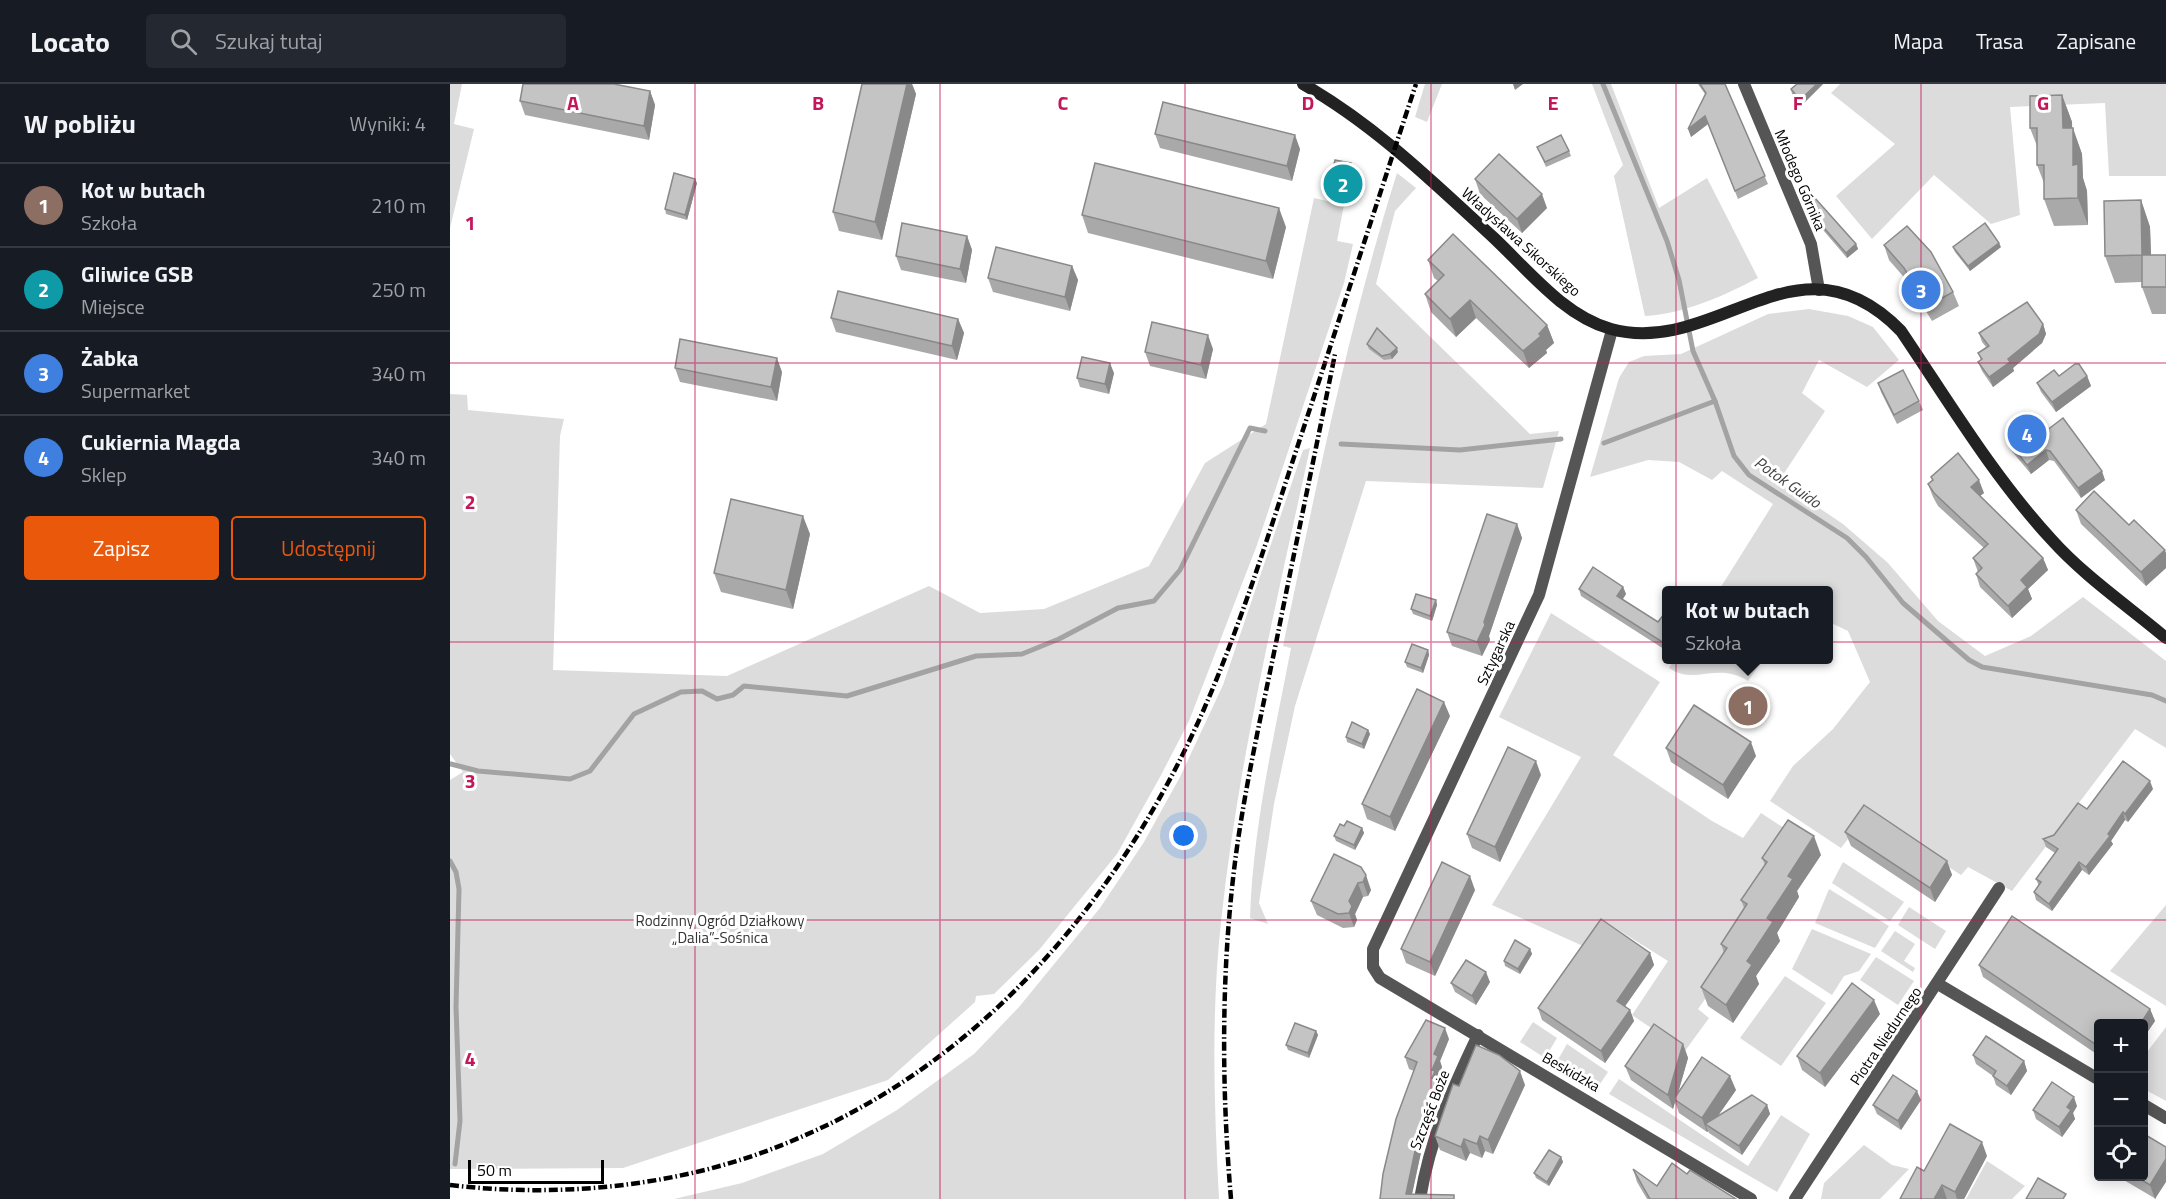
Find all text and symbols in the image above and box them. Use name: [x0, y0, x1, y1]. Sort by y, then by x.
search box: [146, 14, 566, 68]
text: Locato: [30, 20, 110, 63]
text: Szukaj tutaj: [215, 24, 323, 58]
icon: search: [167, 25, 200, 58]
text: Mapa: [1893, 25, 1943, 57]
text: Trasa: [1976, 25, 2023, 57]
text: Zapisane: [2056, 25, 2136, 57]
text: A: [567, 87, 579, 118]
text: B: [812, 87, 824, 118]
text: C: [1058, 87, 1069, 118]
text: D: [1302, 87, 1314, 118]
text: E: [1547, 87, 1559, 118]
text: F: [1793, 87, 1804, 118]
text: G: [2037, 87, 2049, 118]
text: W pobliżu: [24, 104, 136, 143]
text: Wyniki: 4: [350, 108, 426, 139]
street label: Młodego Górnika: [1769, 126, 1832, 234]
pin: 2: [1324, 162, 1362, 206]
text: Kot w butach: [81, 173, 205, 207]
street label: Władysława Sikorskiego: [1456, 182, 1586, 302]
text: 1: [38, 190, 49, 221]
text: 210 m: [371, 190, 426, 221]
text: Szkoła: [81, 207, 137, 238]
text: 1: [464, 207, 476, 238]
text: Gliwice GSB: [81, 257, 193, 291]
pin: 3: [1902, 268, 1940, 312]
text: 2: [38, 274, 49, 305]
text: 250 m: [371, 274, 426, 305]
text: Miejsce: [81, 291, 145, 322]
text: Żabka: [81, 341, 139, 375]
text: 3: [38, 358, 49, 389]
text: 340 m: [371, 358, 426, 389]
text: Supermarket: [81, 375, 190, 406]
pin: 4: [2008, 412, 2046, 456]
text: Cukiernia Magda: [81, 425, 241, 459]
text: 4: [38, 442, 49, 473]
text: 340 m: [371, 442, 426, 473]
water label: Potok Guido: [1750, 450, 1827, 514]
text: Sklep: [81, 459, 127, 490]
text: 2: [464, 486, 476, 517]
button: Zapisz: [24, 516, 219, 580]
button: Udostępnij: [231, 516, 426, 580]
popup: [1662, 586, 1833, 664]
text: Kot w butach: [1685, 593, 1810, 627]
street label: Sztygarska: [1470, 616, 1521, 689]
text: Szkoła: [1685, 627, 1741, 658]
pin: 1: [1728, 684, 1768, 728]
text: 3: [464, 765, 476, 796]
your location: [1169, 821, 1198, 850]
park label: Rodzinny Ogród Działkowy „Dalia”-Sośnica: [636, 909, 804, 949]
street label: Piotra Niedurnego: [1844, 982, 1927, 1090]
map controls: [2094, 1019, 2148, 1181]
button: +: [2094, 1019, 2148, 1073]
text: 4: [464, 1043, 476, 1074]
street label: Beskidzka: [1538, 1046, 1605, 1098]
street label: Szczęść Boże: [1404, 1066, 1455, 1153]
button: −: [2094, 1073, 2148, 1127]
button: locate: [2094, 1127, 2148, 1181]
scale bar: [468, 1157, 604, 1184]
text: 50 m: [477, 1158, 512, 1182]

